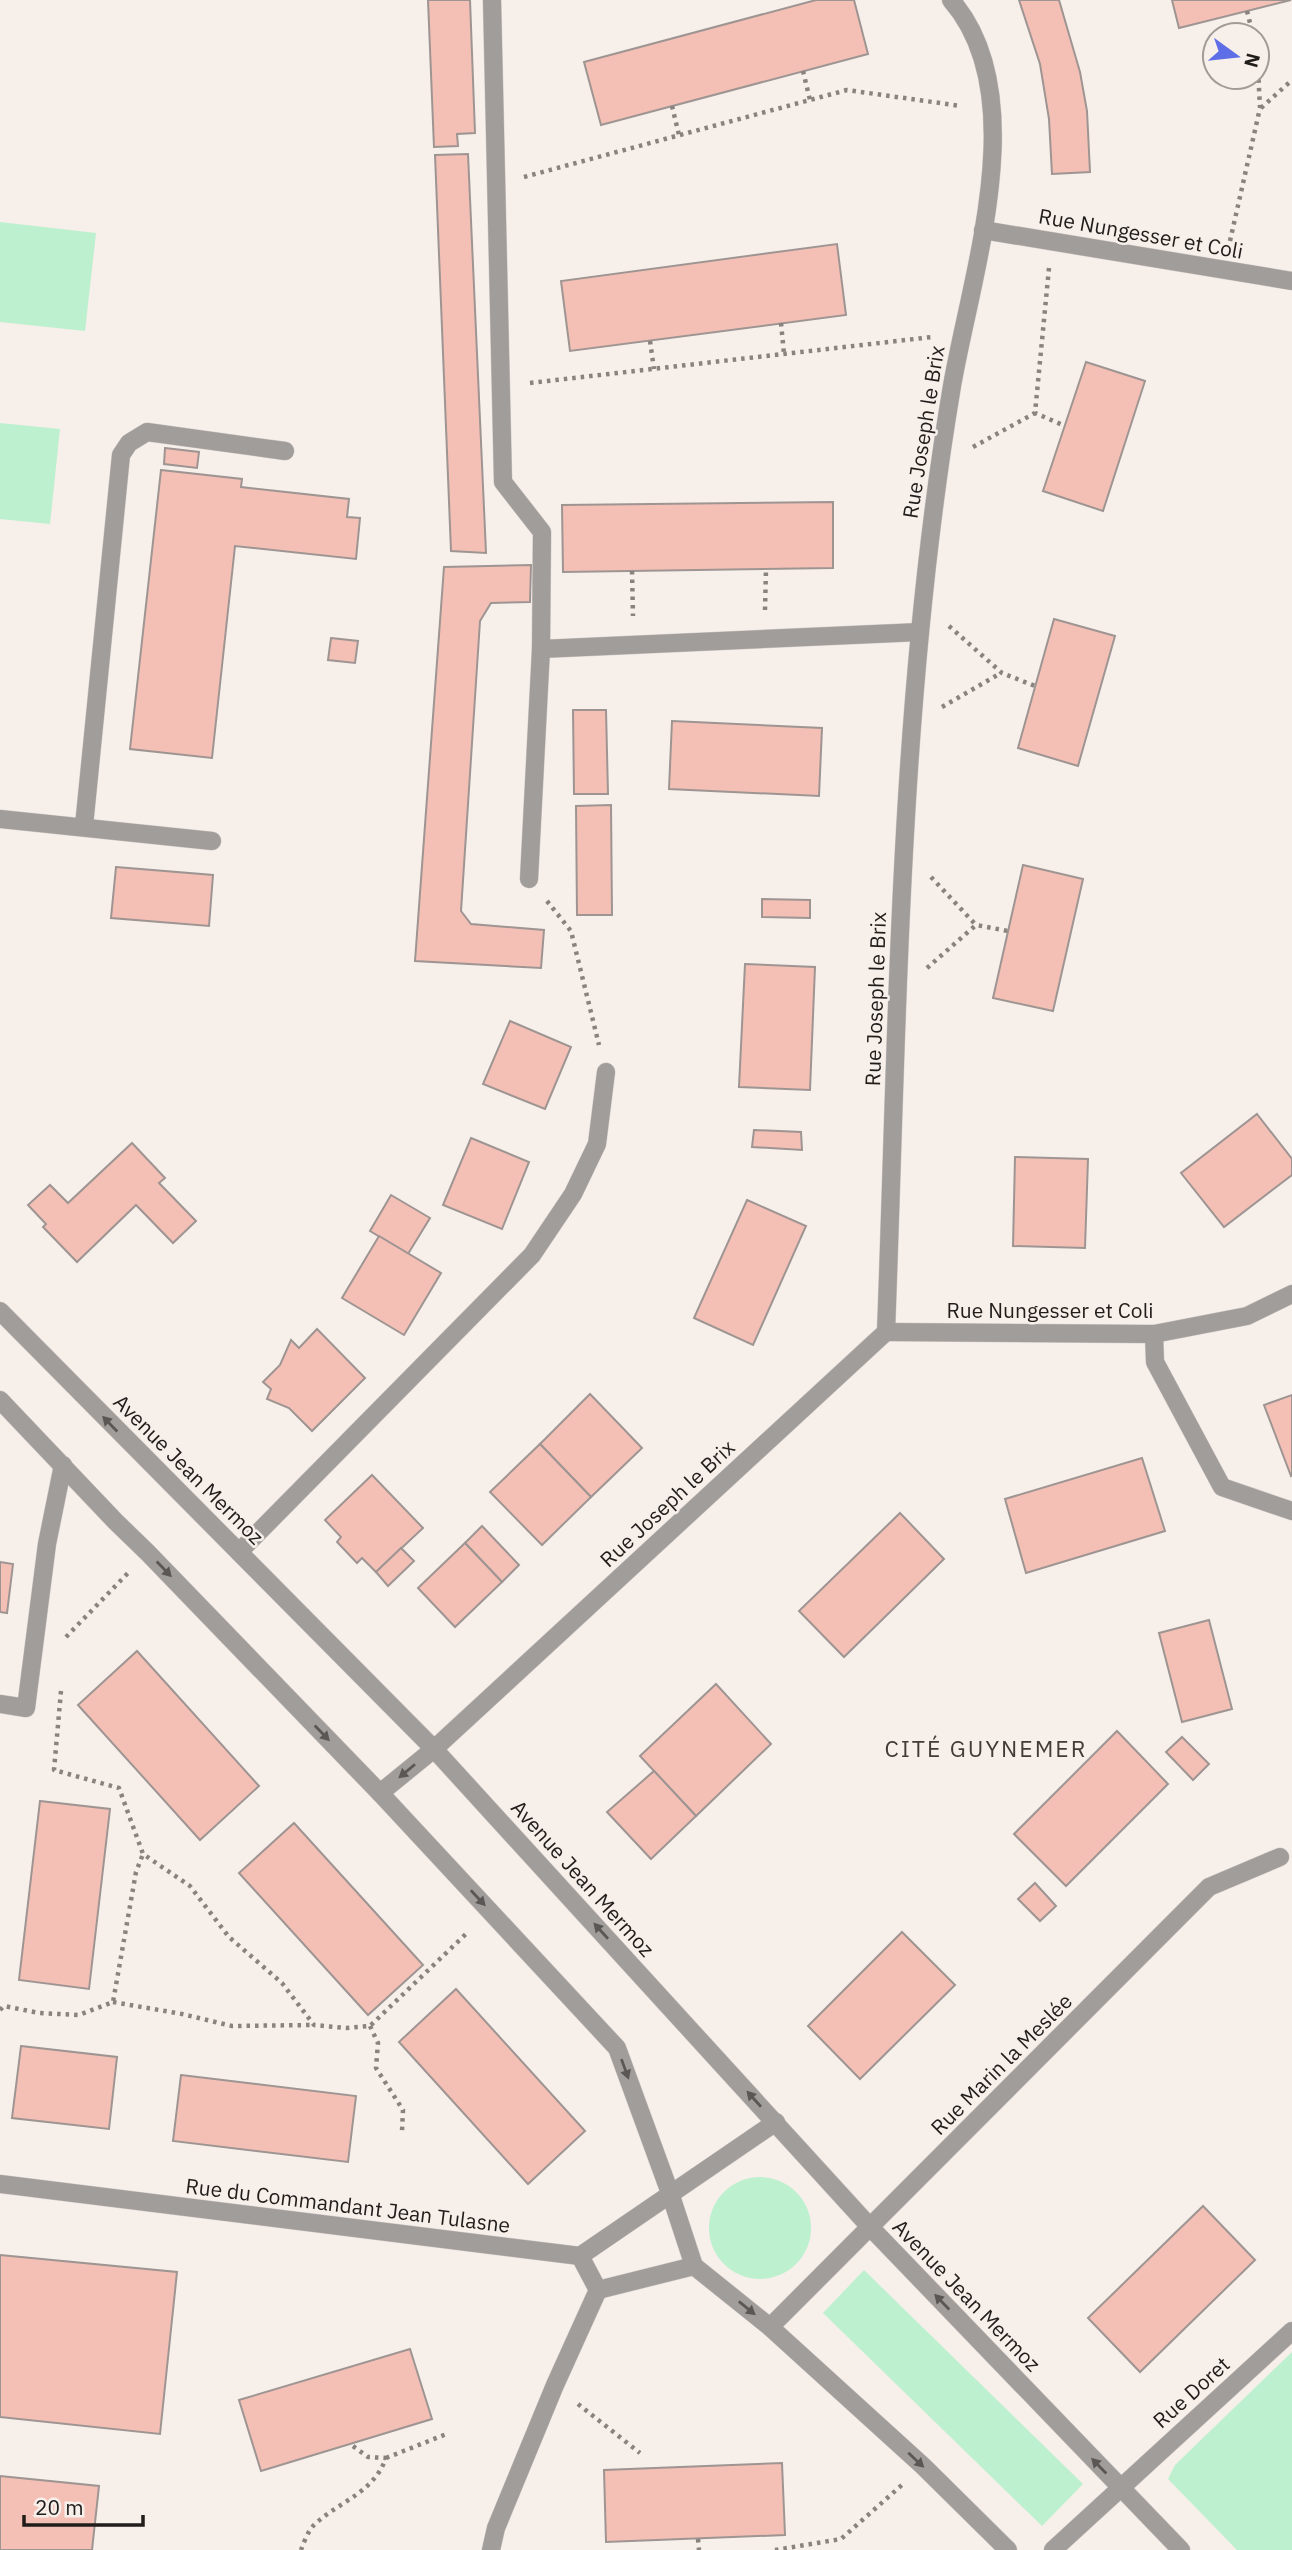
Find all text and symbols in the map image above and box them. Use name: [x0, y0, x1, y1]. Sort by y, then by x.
north arrow: [1201, 21, 1271, 91]
text: N: [1239, 51, 1266, 70]
street label: Rue Nungesser et Coli: [1037, 201, 1245, 265]
street label: Rue Joseph le Brix: [896, 343, 951, 520]
street label: Rue Joseph le Brix: [858, 911, 892, 1087]
street label: Rue Nungesser et Coli: [946, 1296, 1154, 1324]
street label: Avenue Jean Mermoz: [108, 1388, 270, 1550]
one-way arrow: [102, 1416, 119, 1432]
street label: Rue Joseph le Brix: [594, 1433, 741, 1573]
one-way arrow: [155, 1560, 171, 1577]
one-way arrow: [313, 1724, 330, 1741]
district label: CITÉ GUYNEMER: [884, 1733, 1088, 1763]
one-way arrow: [399, 1763, 416, 1778]
street label: Avenue Jean Mermoz: [505, 1794, 661, 1962]
one-way arrow: [470, 1889, 486, 1906]
one-way arrow: [593, 1923, 609, 1940]
street label: Rue Marin la Meslée: [924, 1987, 1078, 2141]
one-way arrow: [620, 2059, 631, 2080]
one-way arrow: [746, 2090, 762, 2108]
street label: Rue du Commandant Jean Tulasne: [184, 2171, 512, 2239]
street label: Avenue Jean Mermoz: [887, 2213, 1047, 2377]
one-way arrow: [934, 2293, 950, 2310]
one-way arrow: [738, 2301, 756, 2315]
street label: Rue Doret: [1147, 2350, 1235, 2434]
one-way arrow: [907, 2452, 924, 2468]
one-way arrow: [1092, 2458, 1108, 2475]
scale bar: [24, 2484, 144, 2528]
text: 20 m: [35, 2493, 84, 2521]

